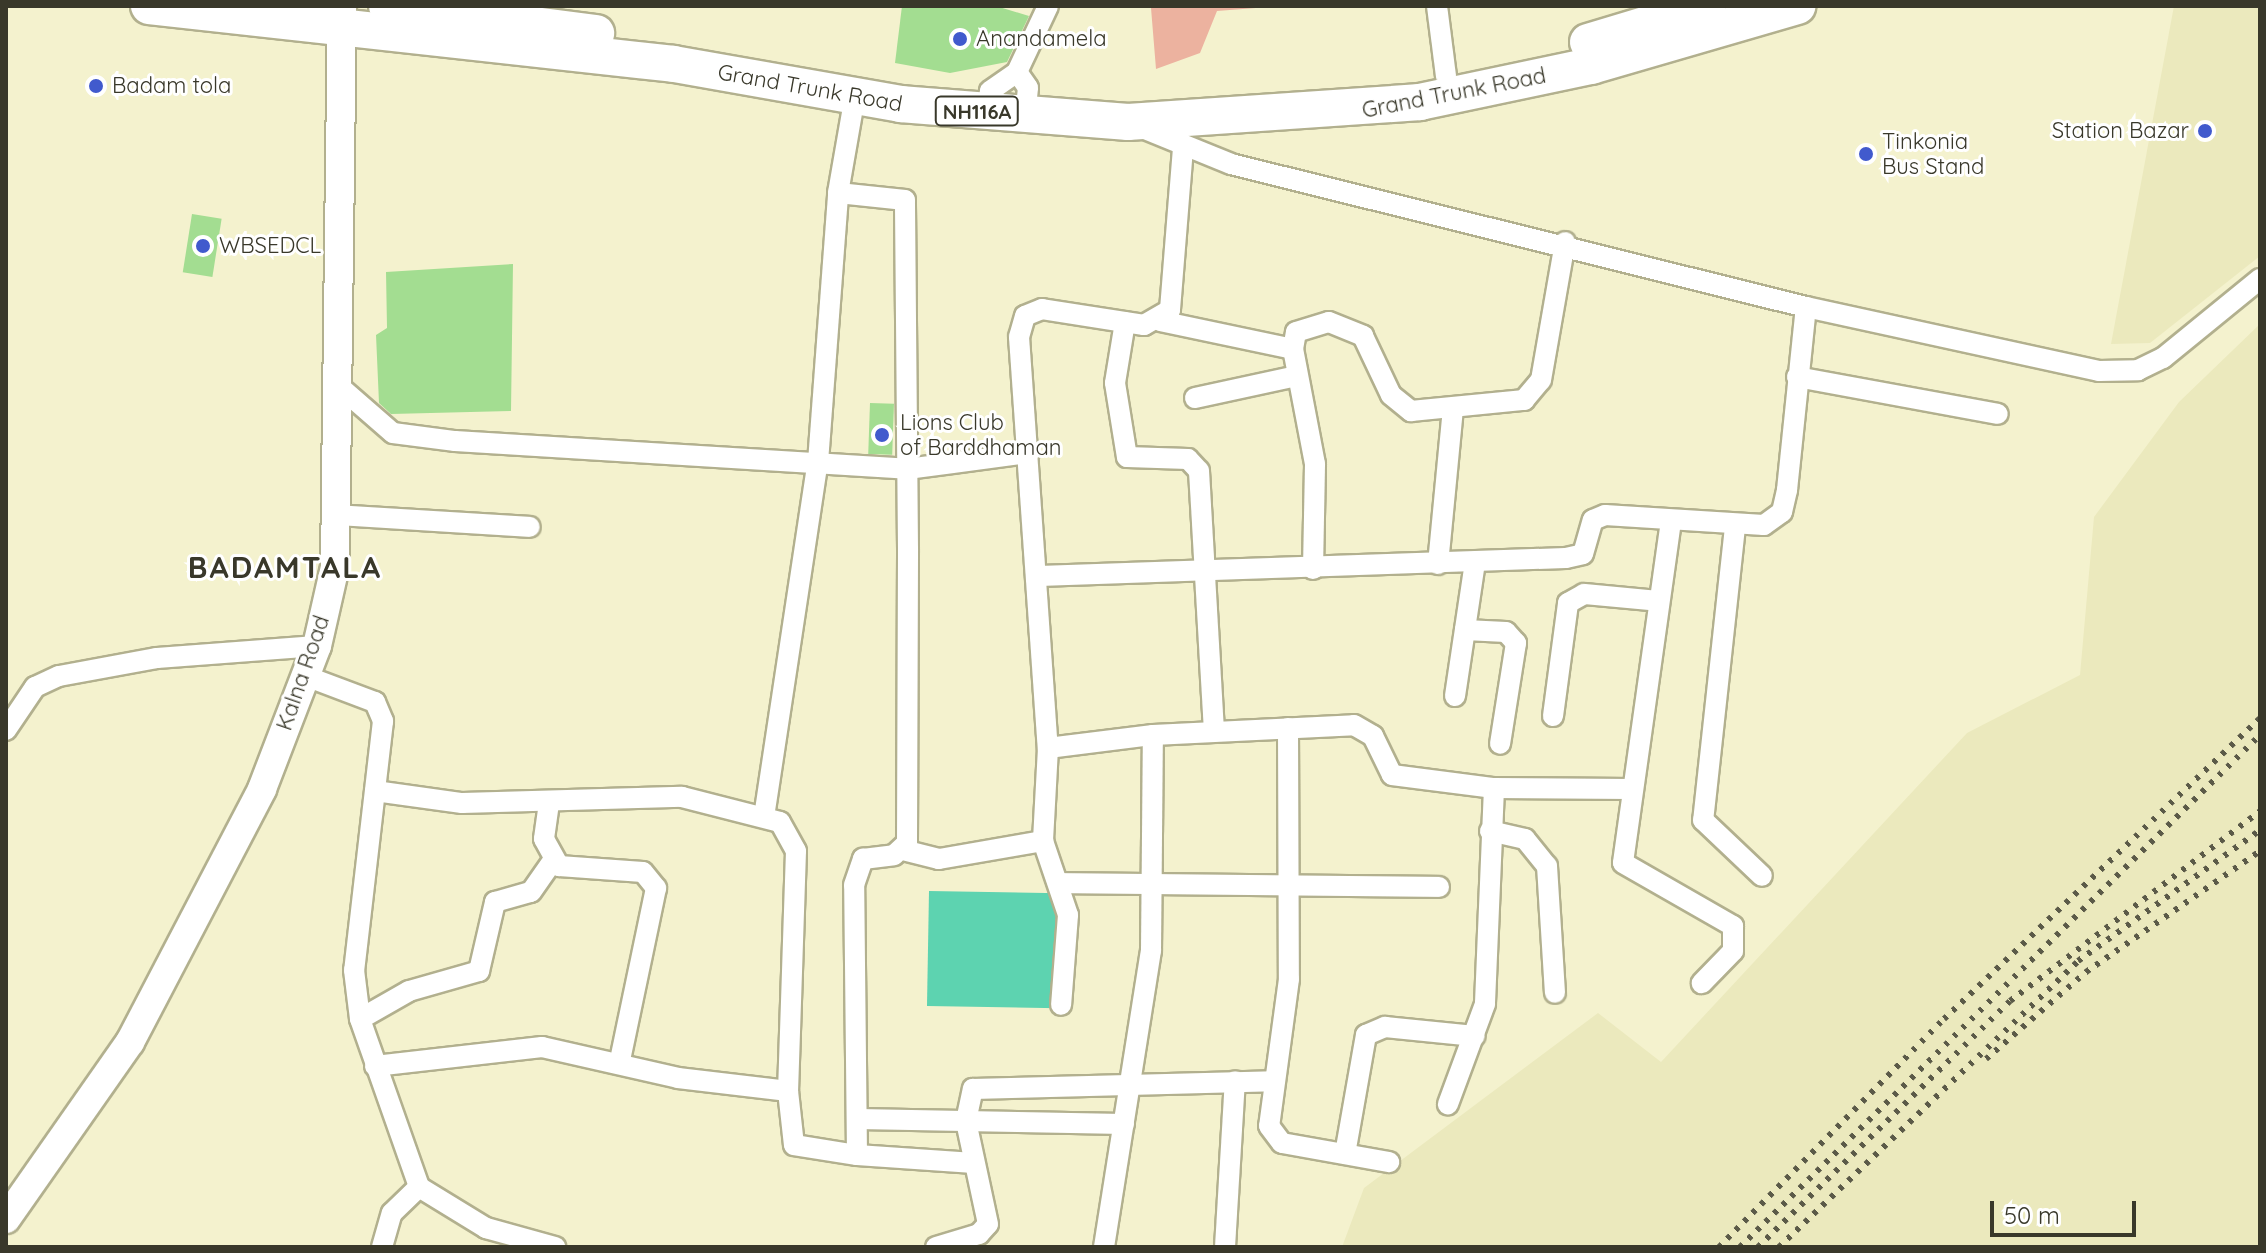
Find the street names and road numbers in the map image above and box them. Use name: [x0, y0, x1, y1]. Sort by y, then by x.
street label: Grand Trunk Road: [716, 59, 904, 117]
street label: Grand Trunk Road: [1360, 62, 1548, 124]
road number: NH116A: [933, 95, 1021, 127]
street label: Kalna Road: [271, 612, 335, 734]

